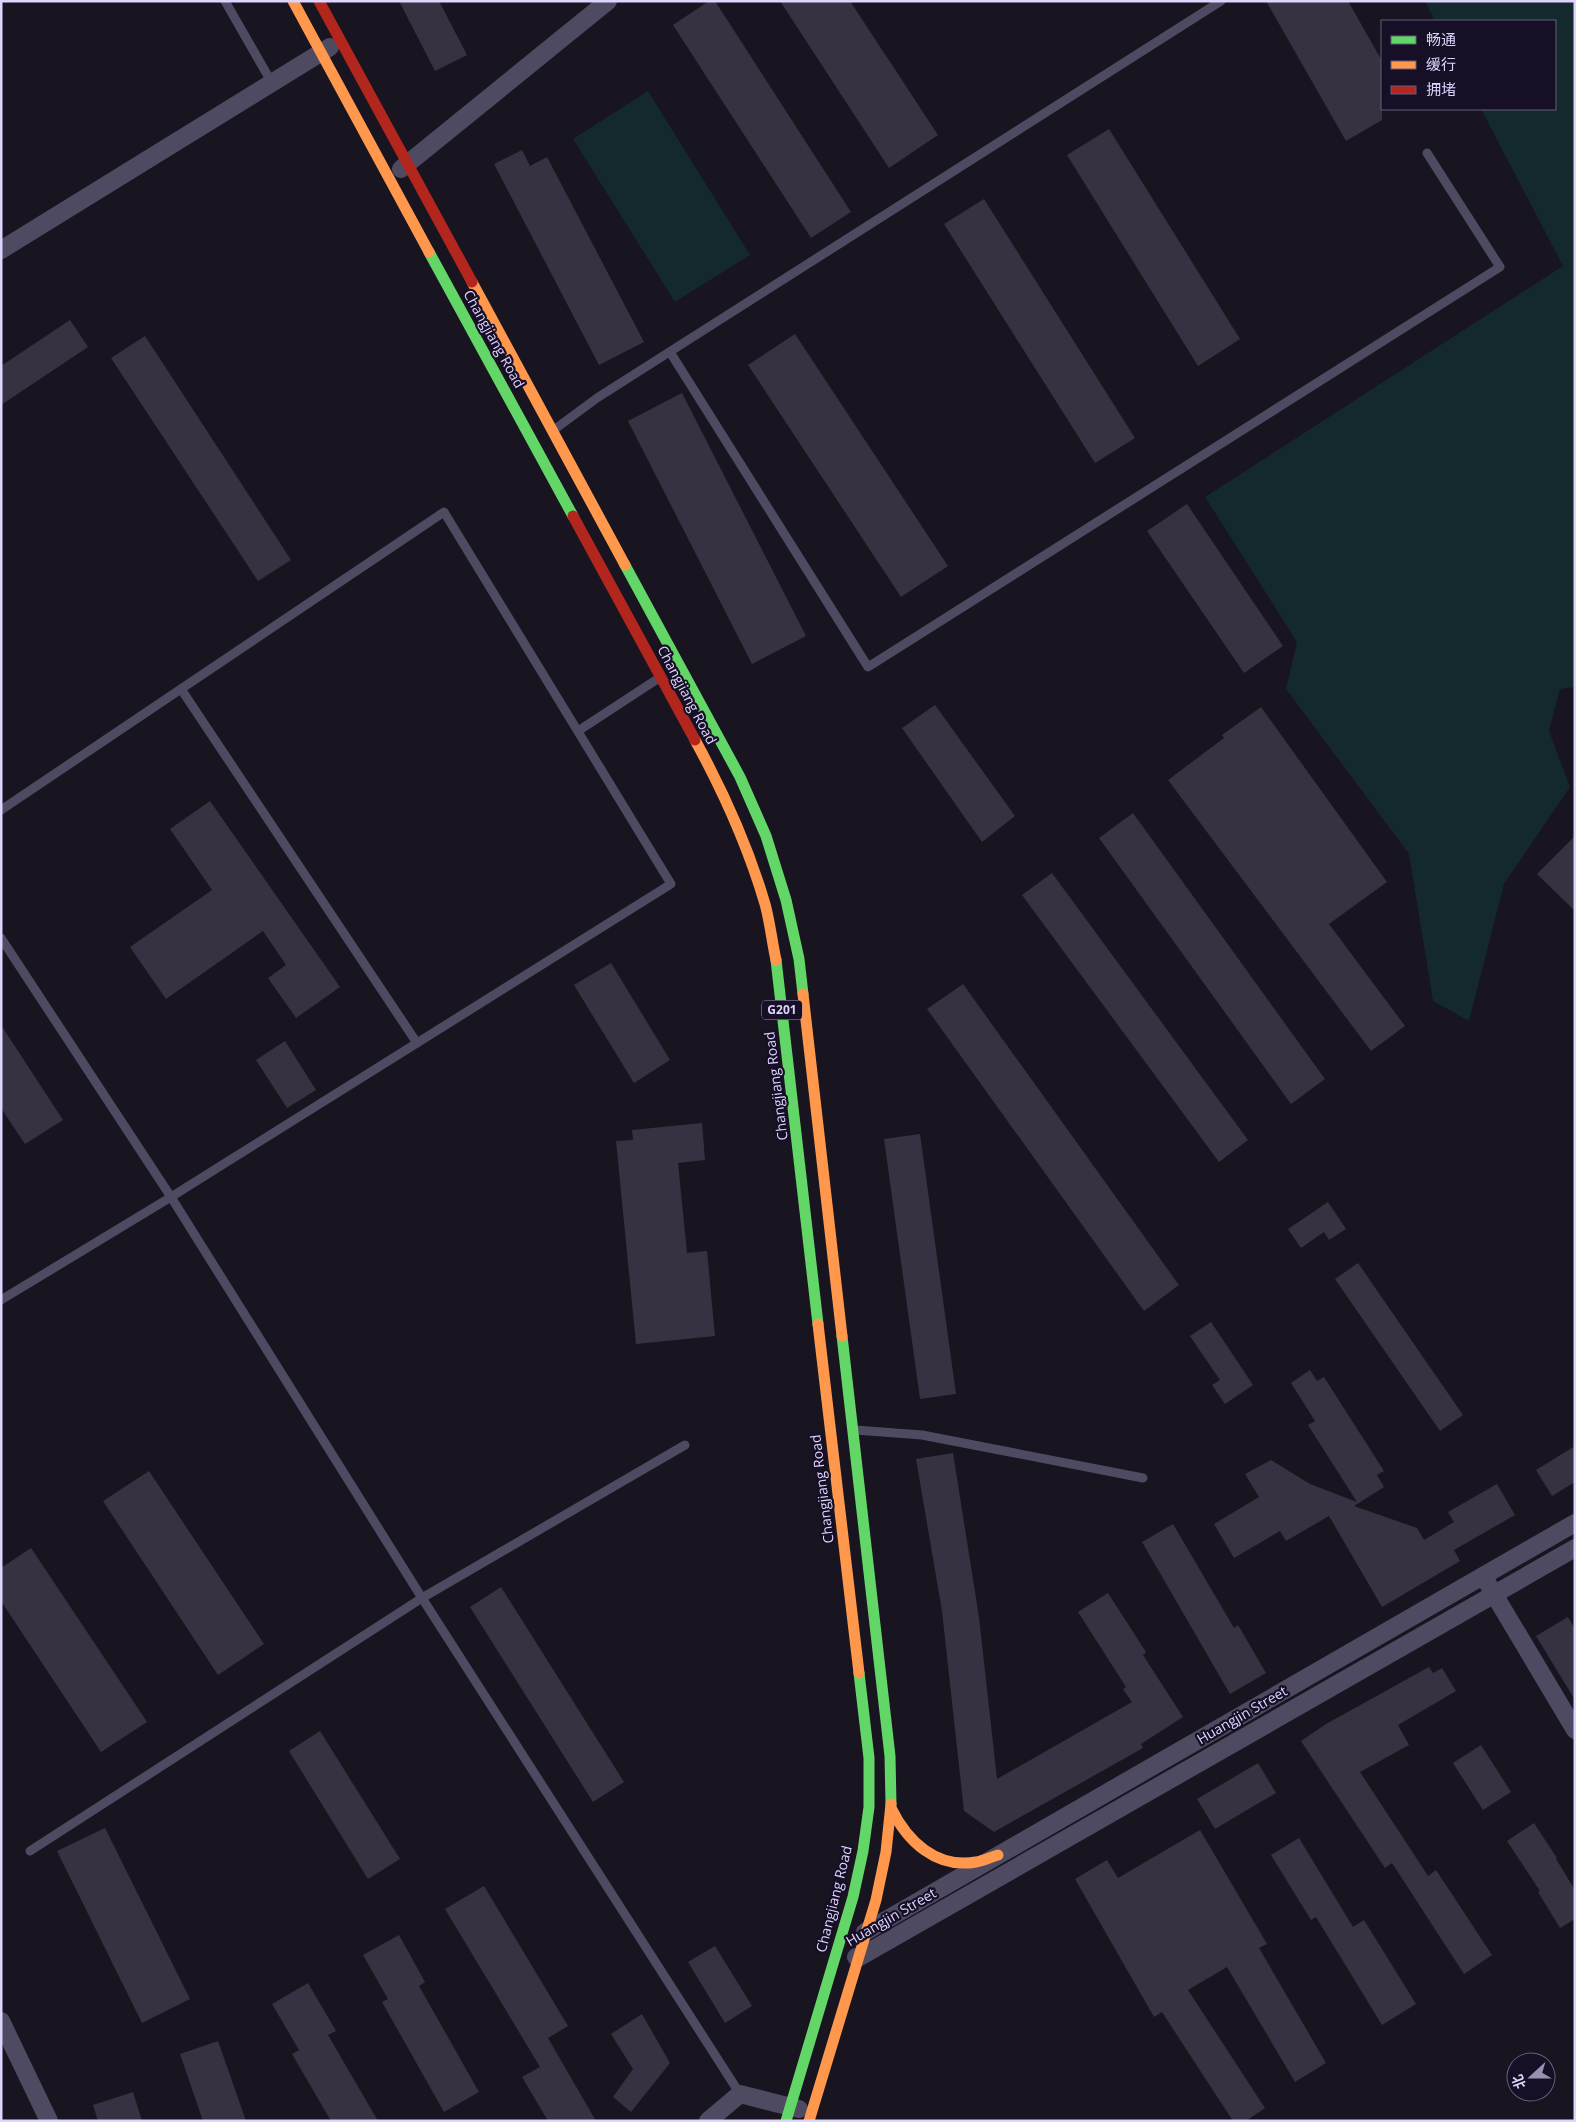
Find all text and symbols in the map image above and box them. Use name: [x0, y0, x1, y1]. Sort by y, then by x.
legend: [1381, 20, 1556, 110]
text: 畅通: [1426, 29, 1456, 49]
text: 缓行: [1426, 54, 1456, 74]
text: 拥堵: [1426, 79, 1456, 99]
street label: Changjiang Road: [460, 286, 529, 391]
street label: Changjiang Road: [653, 642, 722, 748]
road number: G201: [762, 1000, 802, 1020]
street label: Changjiang Road: [759, 1031, 792, 1142]
street label: Changjiang Road: [805, 1434, 838, 1545]
street label: Huangjin Street: [1193, 1681, 1290, 1748]
street label: Changjiang Road: [811, 1843, 856, 1954]
street label: Huangjin Street: [842, 1883, 939, 1950]
north arrow: [1506, 2052, 1556, 2102]
text: 北: [1507, 2072, 1530, 2092]

